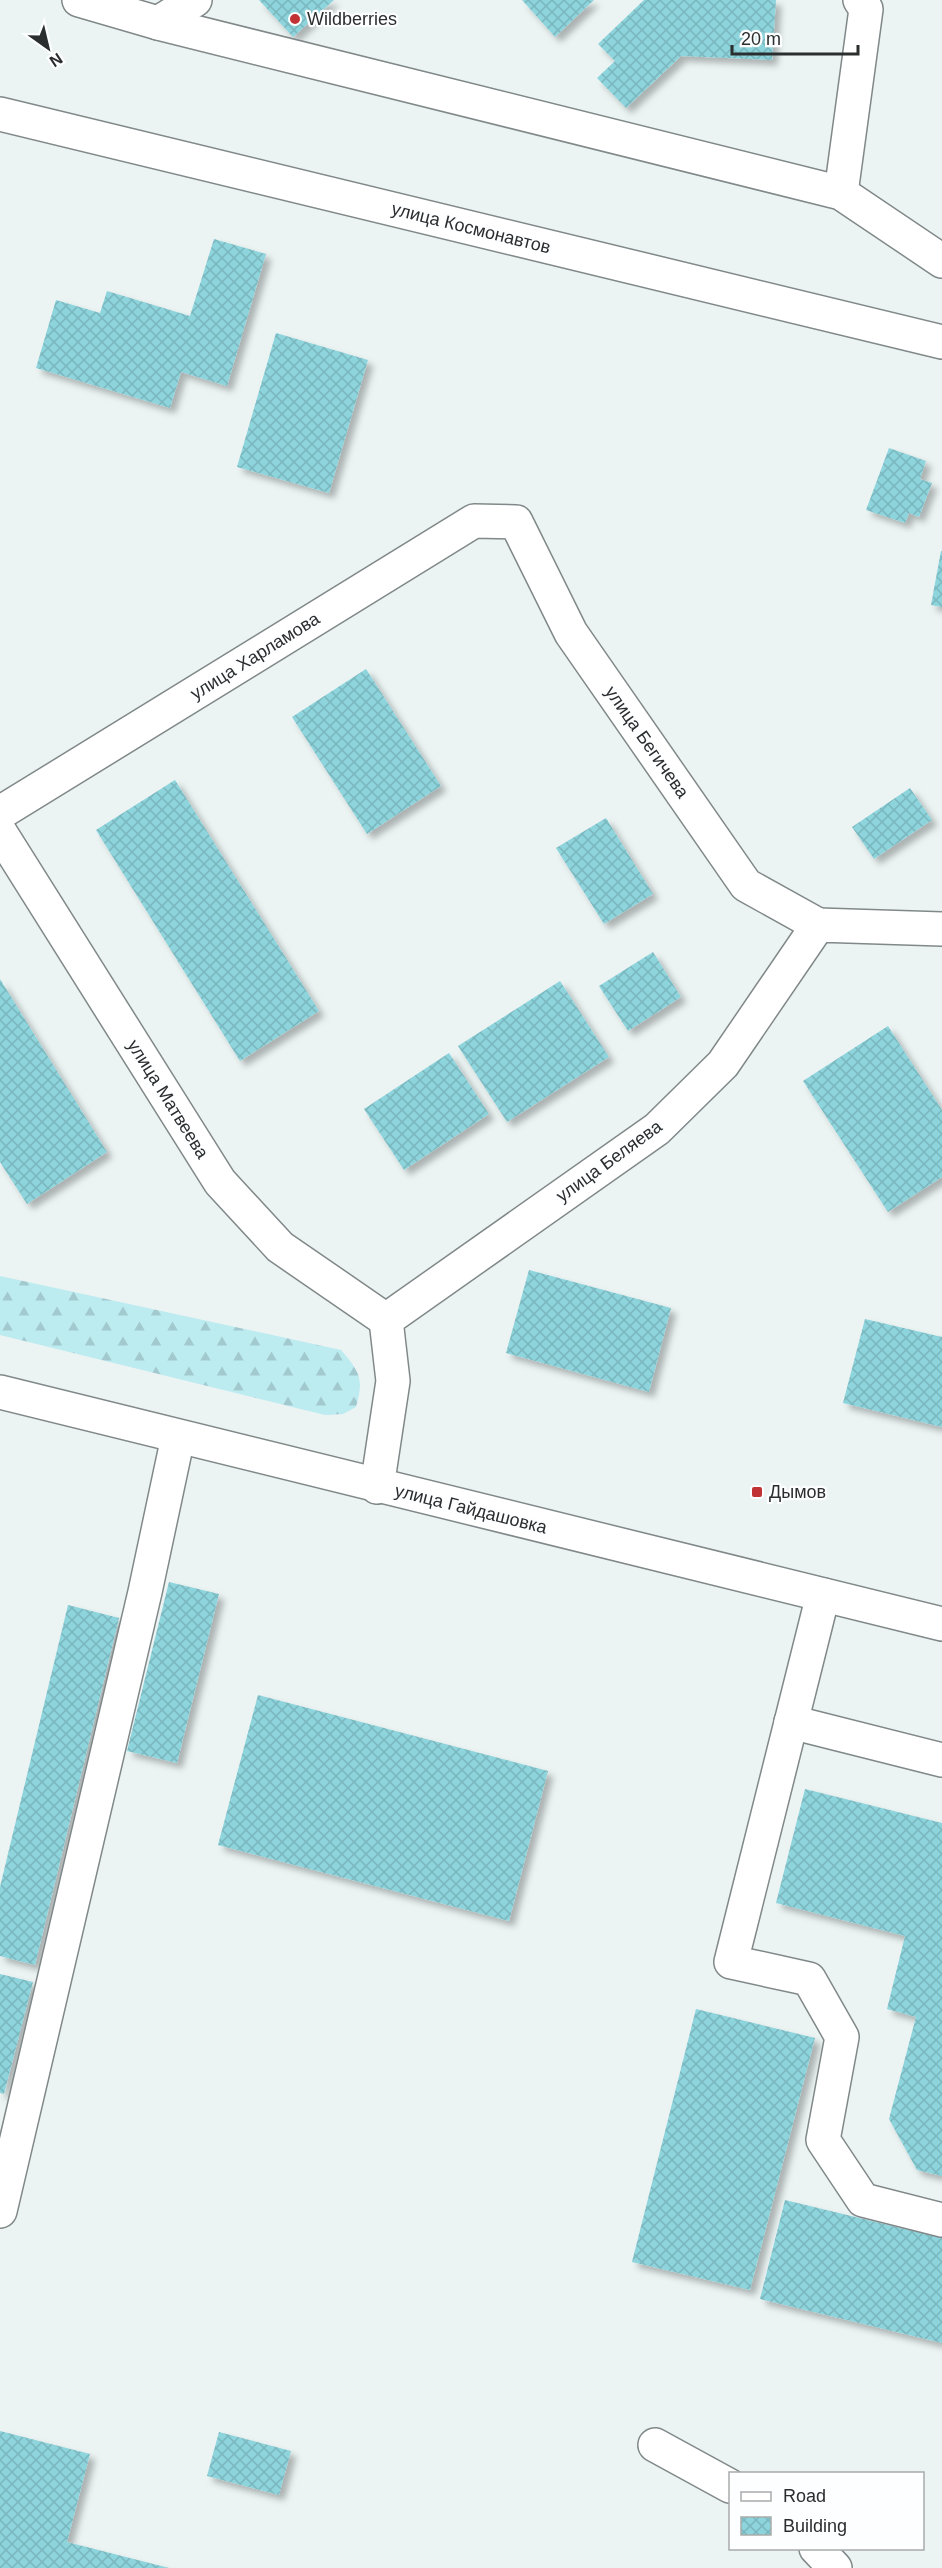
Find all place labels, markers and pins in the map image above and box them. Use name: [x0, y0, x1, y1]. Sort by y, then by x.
place label: Wildberries: [307, 9, 397, 29]
marker: Wildberries: [288, 12, 302, 26]
place label: Дымов: [769, 1482, 826, 1502]
marker: Дымов: [750, 1485, 764, 1499]

